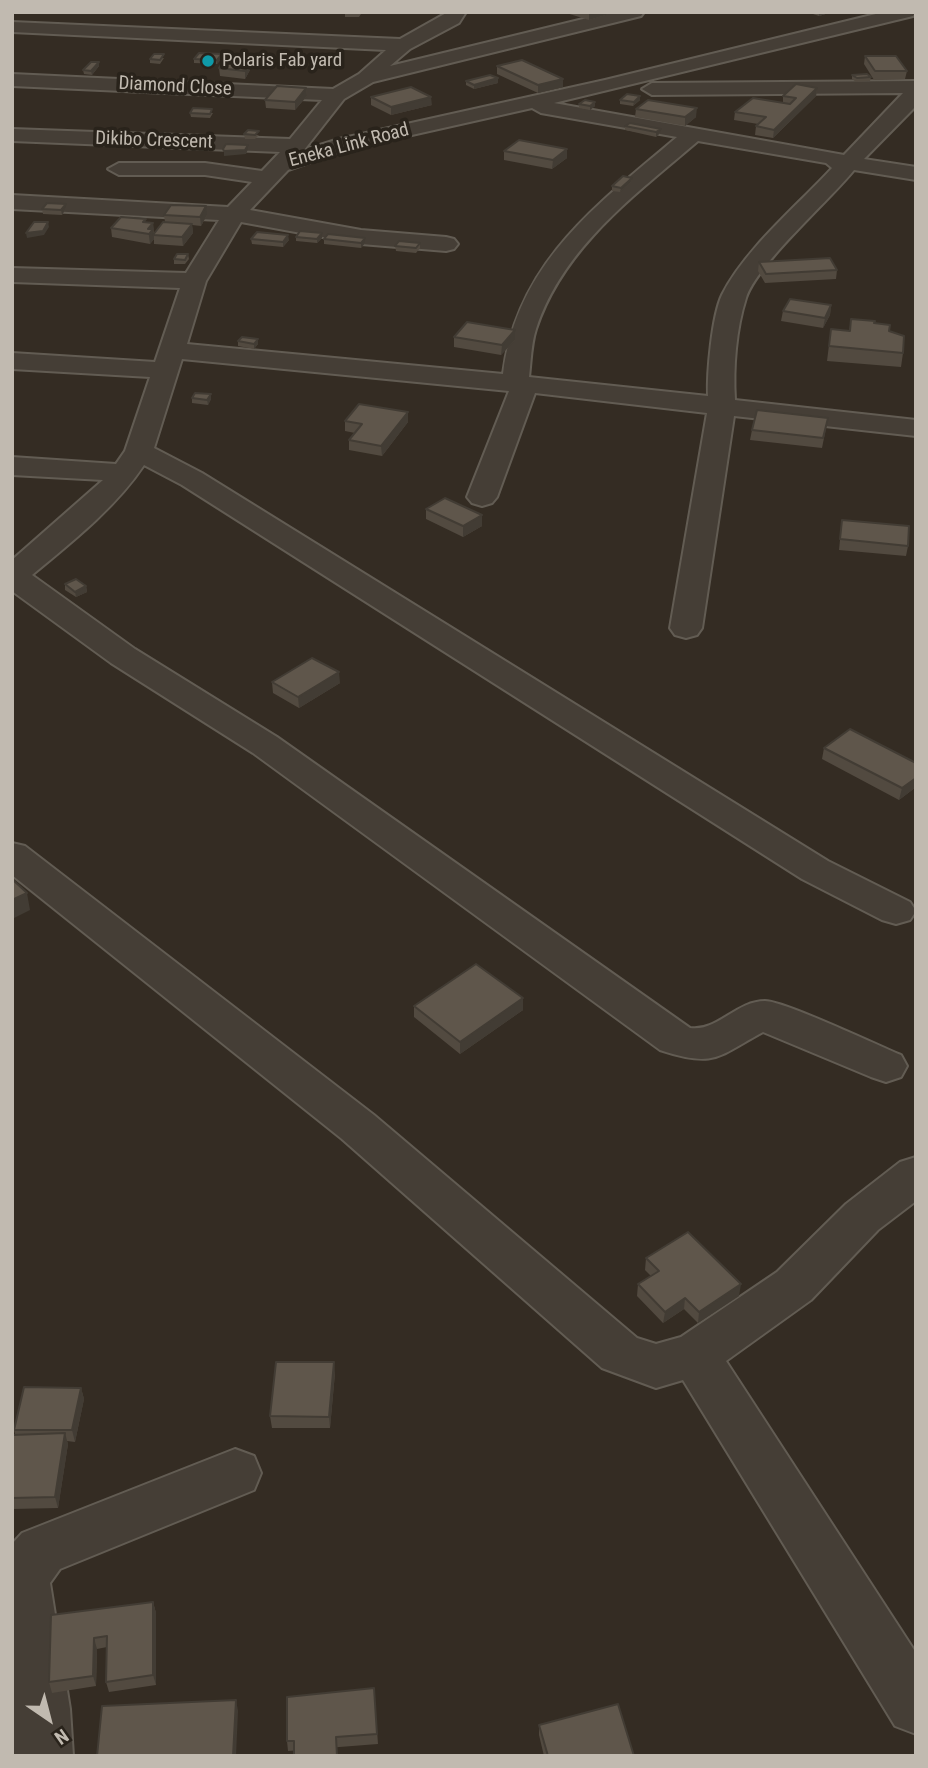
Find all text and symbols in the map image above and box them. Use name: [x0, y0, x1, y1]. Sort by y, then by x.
place label: Polaris Fab yard: [222, 50, 342, 72]
marker: Polaris Fab yard: [200, 53, 216, 69]
street label: Diamond Close: [118, 73, 232, 101]
street label: Eneka Link Road: [287, 119, 411, 173]
street label: Dikibo Crescent: [95, 128, 213, 154]
north arrow: [14, 1684, 84, 1754]
text: N: [50, 1724, 73, 1749]

